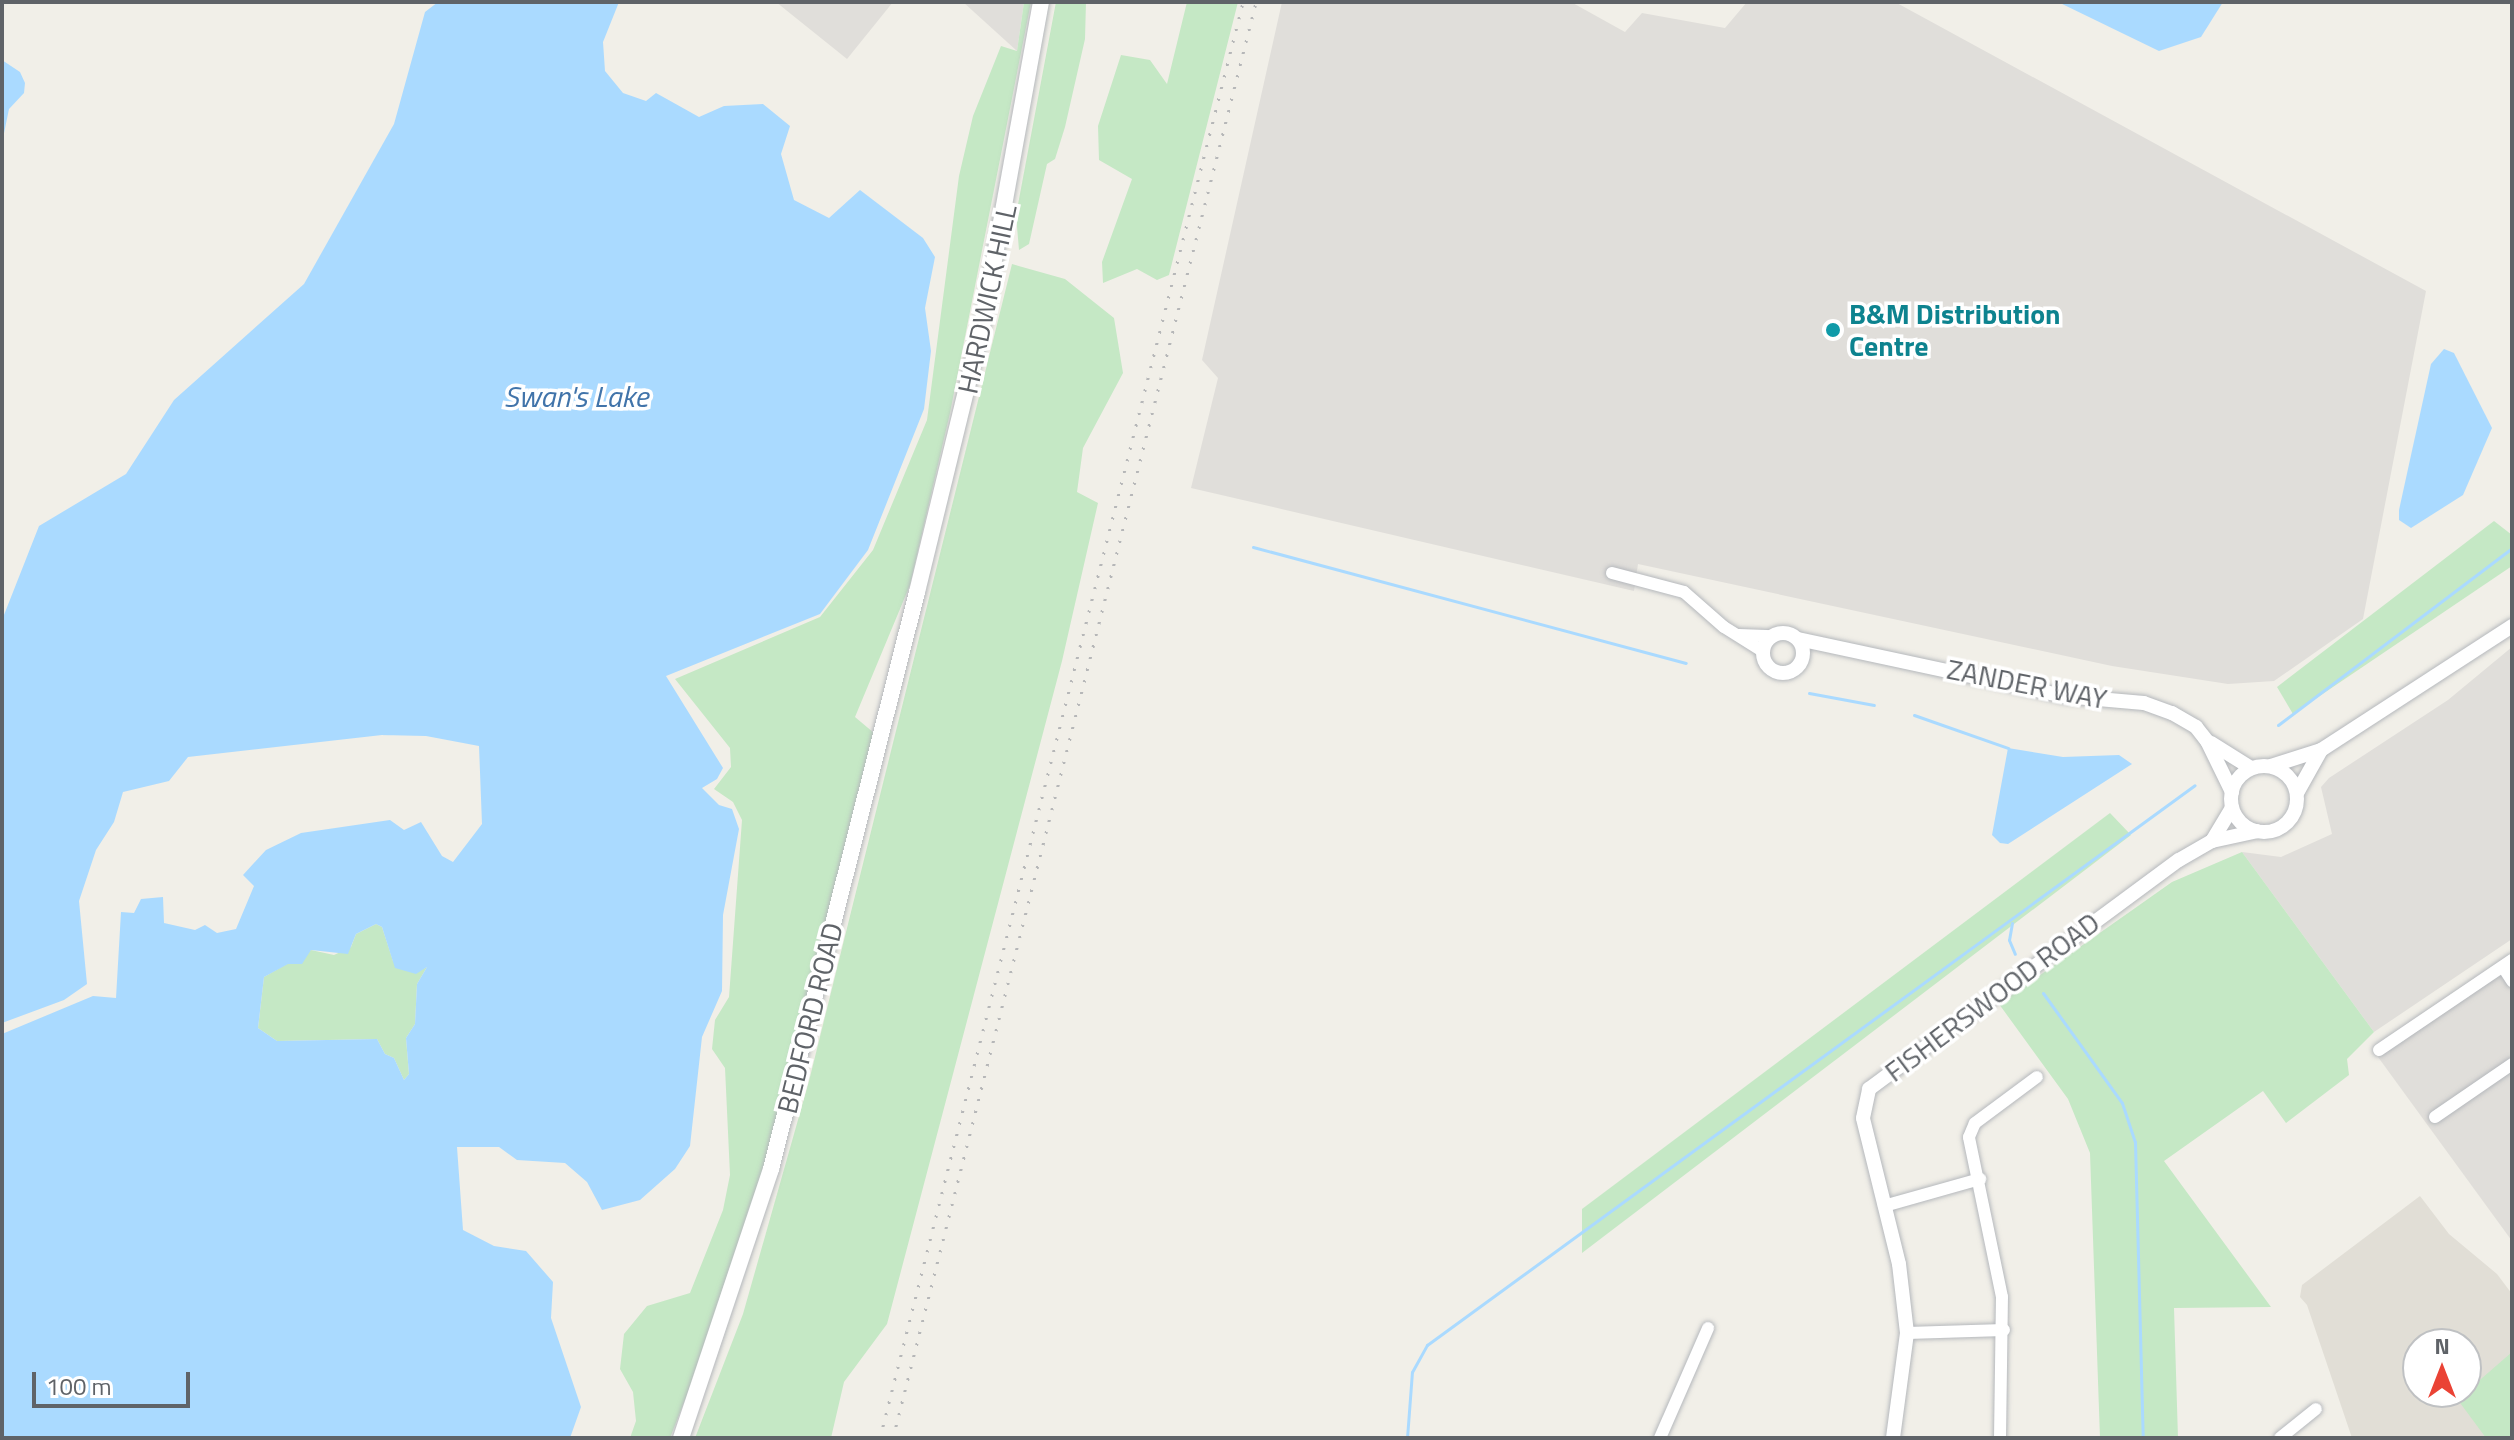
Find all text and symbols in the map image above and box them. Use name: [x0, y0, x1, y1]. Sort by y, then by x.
street label: HARDWICK HILL: [951, 201, 1023, 397]
place label: B&M Distribution Centre: [1849, 297, 2061, 363]
marker: B&M Distribution Centre: [1824, 321, 1842, 339]
water label: Swan's Lake: [504, 378, 648, 414]
street label: ZANDER WAY: [1944, 652, 2110, 716]
street label: FISHERSWOOD ROAD: [1878, 905, 2106, 1089]
street label: BEDFORD ROAD: [770, 919, 850, 1117]
north arrow: [2402, 1328, 2482, 1408]
text: N: [2434, 1329, 2450, 1363]
scale bar: [36, 1356, 194, 1406]
text: 100 m: [46, 1368, 112, 1404]

